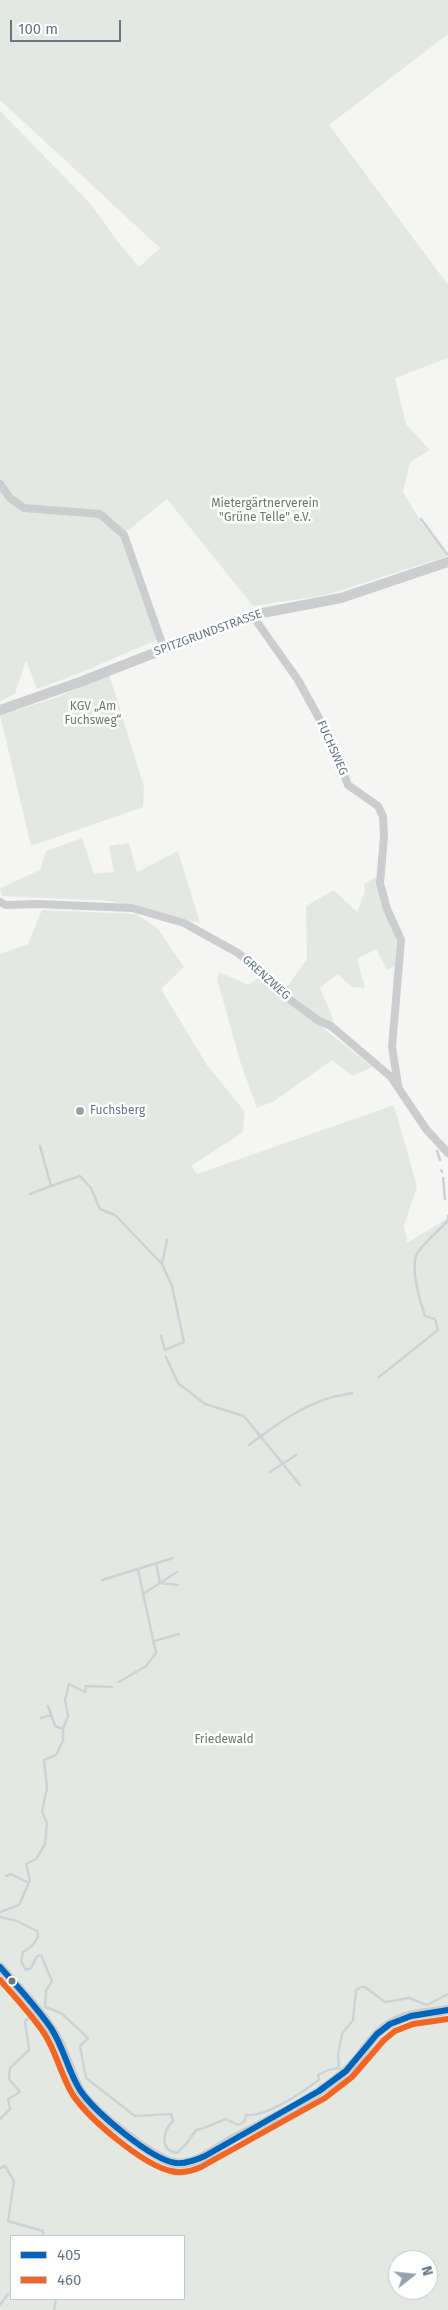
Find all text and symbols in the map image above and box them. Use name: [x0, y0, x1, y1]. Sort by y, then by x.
scale bar: [12, 10, 124, 42]
text: 100 m: [18, 20, 58, 38]
park label: Mietergärtnerverein "Grüne Telle" e.V.: [211, 497, 319, 525]
street label: SPITZGRUNDSTRASSE: [152, 607, 264, 659]
park label: KGV „Am Fuchsweg“: [65, 700, 121, 728]
street label: FUCHSWEG: [313, 718, 351, 778]
street label: GRENZWEG: [239, 953, 293, 1003]
place label: Fuchsberg: [90, 1104, 145, 1118]
marker: Fuchsberg: [74, 1105, 86, 1117]
park label: Friedewald: [194, 1733, 254, 1747]
unlabelled marker: [7, 1976, 17, 1986]
legend: [10, 2235, 185, 2300]
text: 405: [57, 2246, 81, 2264]
north arrow: [388, 2250, 438, 2300]
text: N: [417, 2264, 436, 2278]
text: 460: [57, 2271, 81, 2289]

